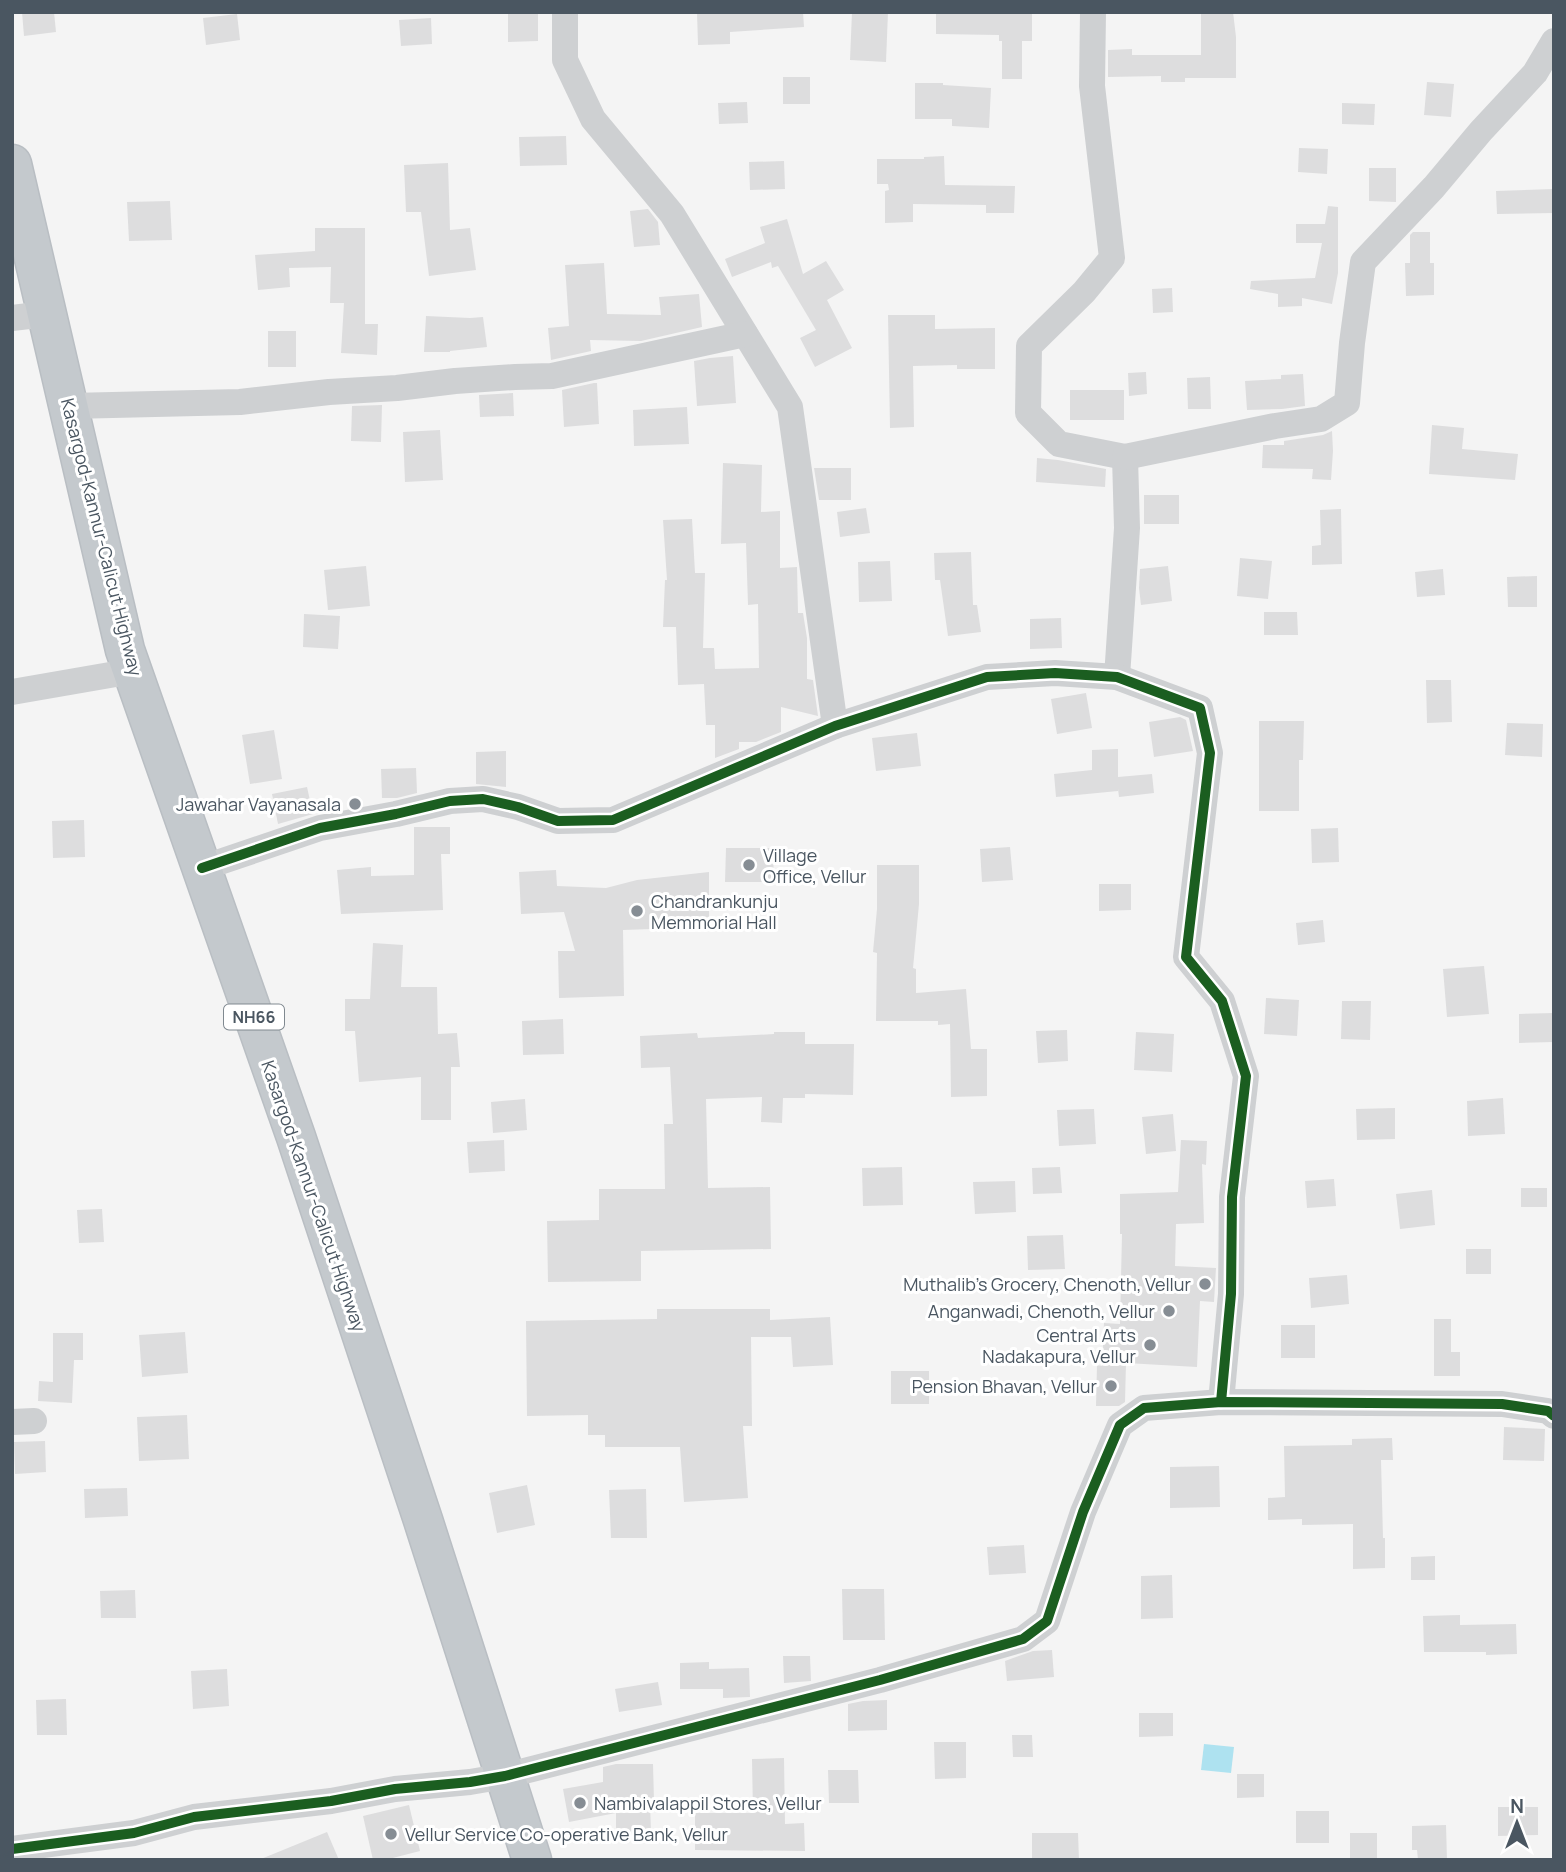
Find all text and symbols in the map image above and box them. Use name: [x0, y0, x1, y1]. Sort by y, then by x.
street label: Kasargod-Kannur-Calicut Highway: [56, 396, 148, 679]
place label: Jawahar Vayanasala: [176, 792, 341, 816]
marker: Jawahar Vayanasala: [347, 796, 363, 812]
place label: Village Office, Vellur: [763, 843, 867, 888]
marker: Village Office, Vellur: [741, 857, 757, 873]
place label: Chandrankunju Memmorial Hall: [651, 889, 778, 934]
marker: Chandrankunju Memmorial Hall: [629, 903, 645, 919]
road number: NH66: [224, 1004, 284, 1030]
street label: Kasargod-Kannur-Calicut Highway: [256, 1057, 372, 1335]
place label: Muthalib's Grocery, Chenoth, Vellur: [903, 1272, 1192, 1296]
marker: Muthalib's Grocery, Chenoth, Vellur: [1197, 1276, 1213, 1292]
place label: Anganwadi, Chenoth, Vellur: [928, 1299, 1155, 1323]
marker: Anganwadi, Chenoth, Vellur: [1161, 1303, 1177, 1319]
place label: Central Arts Nadakapura, Vellur: [982, 1323, 1136, 1368]
marker: Central Arts Nadakapura, Vellur: [1142, 1337, 1158, 1353]
place label: Pension Bhavan, Vellur: [912, 1374, 1098, 1398]
marker: Pension Bhavan, Vellur: [1103, 1378, 1119, 1394]
north arrow: [1482, 1788, 1552, 1858]
place label: Nambivalappil Stores, Vellur: [594, 1791, 822, 1815]
text: N: [1510, 1793, 1524, 1819]
marker: Nambivalappil Stores, Vellur: [572, 1795, 588, 1811]
place label: Vellur Service Co-operative Bank, Vellur: [405, 1822, 729, 1846]
marker: Vellur Service Co-operative Bank, Vellur: [383, 1826, 399, 1842]

